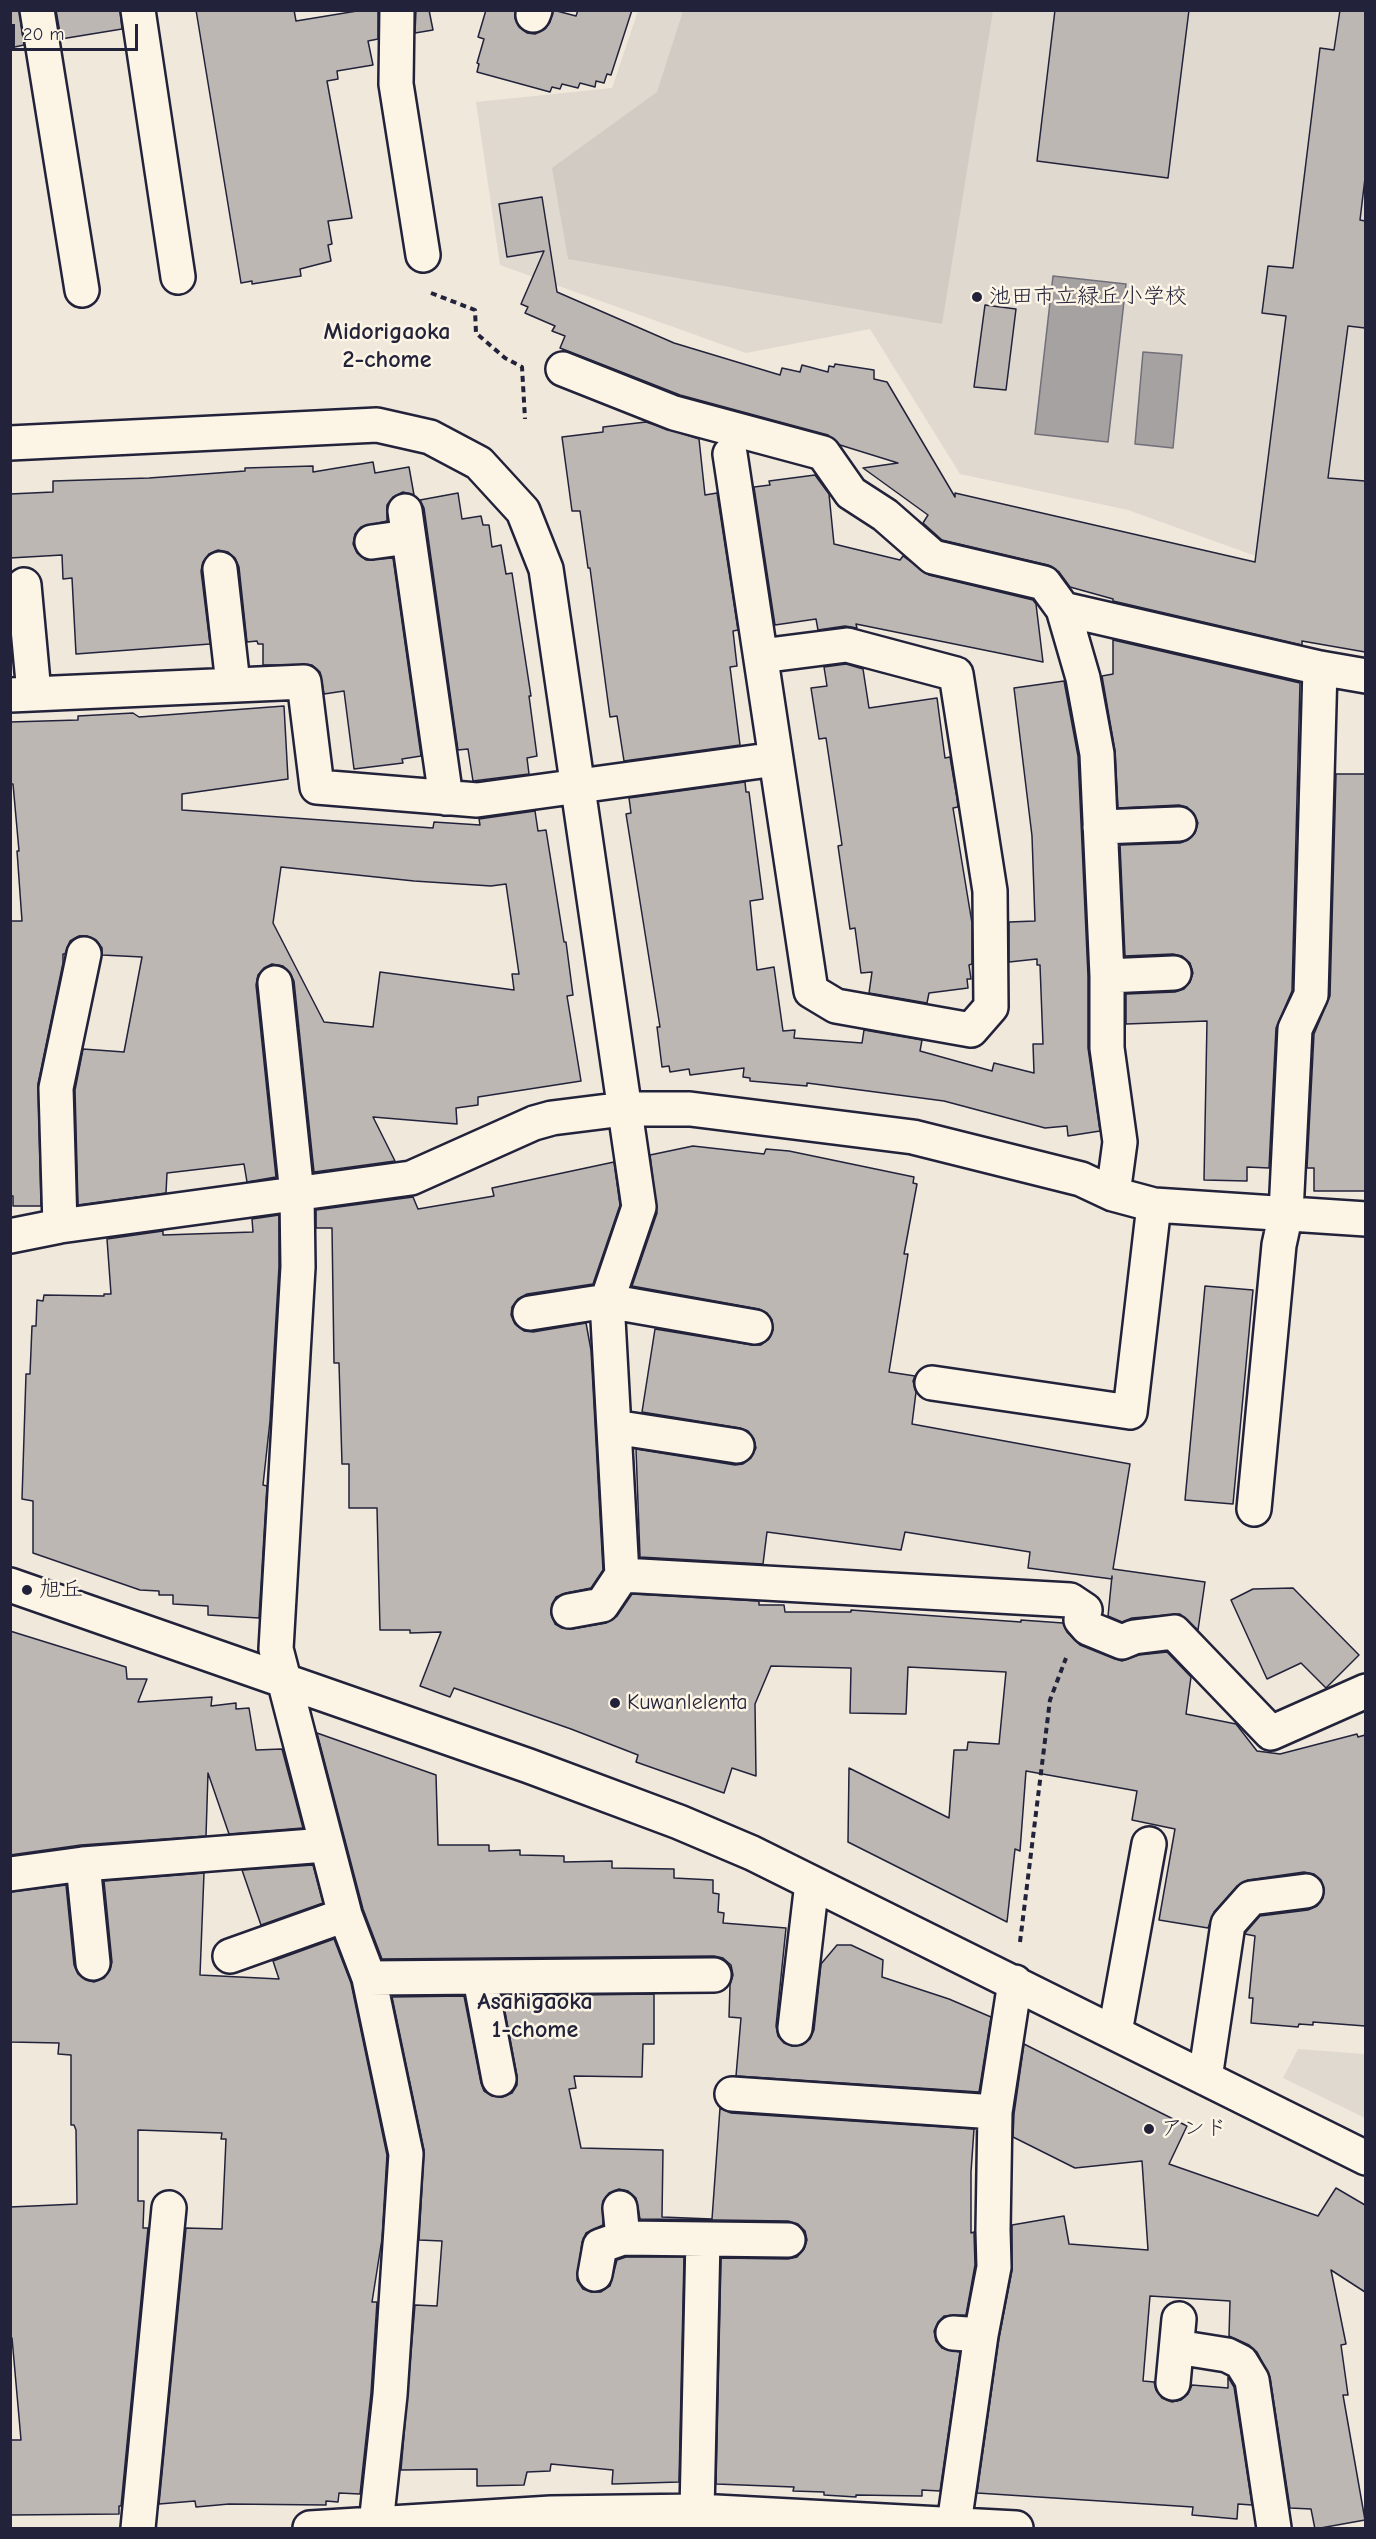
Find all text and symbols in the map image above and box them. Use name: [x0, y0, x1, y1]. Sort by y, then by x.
scale bar: [15, 12, 141, 50]
text: 20 m: [23, 24, 64, 45]
place label: 池田市立緑丘小学校: [989, 284, 1187, 310]
marker: 池田市立緑丘小学校: [970, 290, 984, 304]
district label: Midorigaoka 2-chome: [324, 318, 450, 374]
place label: 旭丘: [39, 1577, 83, 1603]
marker: 旭丘: [20, 1583, 34, 1597]
place label: Kuwanlelenta: [627, 1690, 748, 1716]
marker: Kuwanlelenta: [608, 1696, 622, 1710]
district label: Asahigaoka 1-chome: [477, 1988, 593, 2044]
place label: アンド: [1161, 2116, 1227, 2142]
marker: アンド: [1142, 2122, 1156, 2136]

